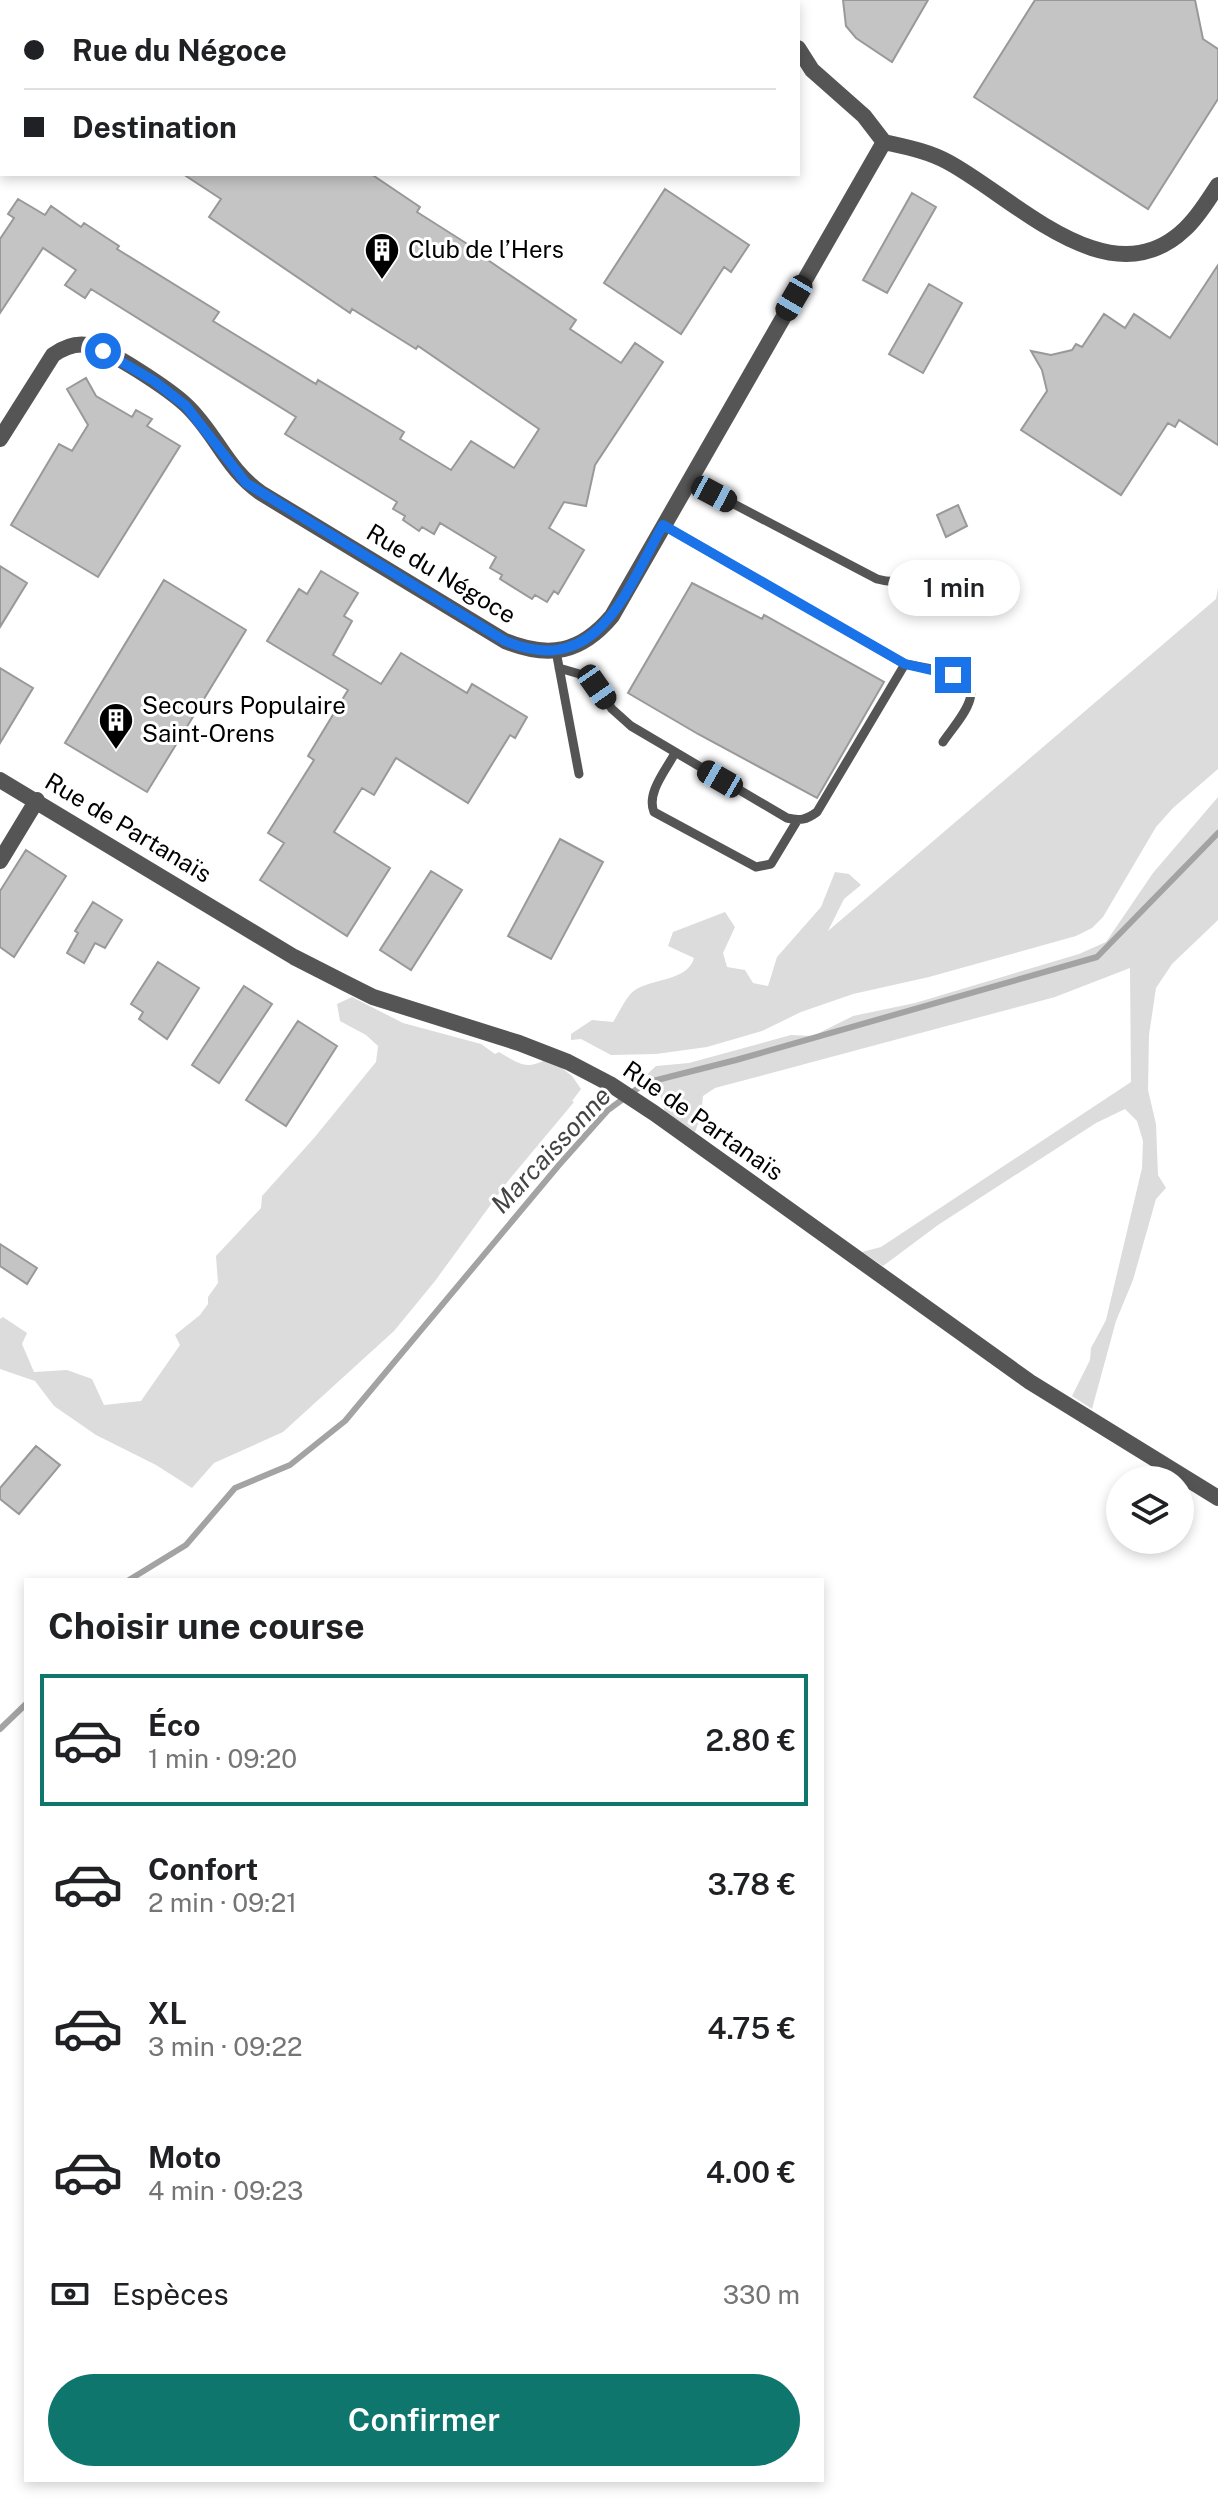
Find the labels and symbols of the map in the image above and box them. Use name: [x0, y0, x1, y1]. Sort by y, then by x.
building icon: Club de l’Hers: [363, 231, 401, 281]
place label: Club de l’Hers: [408, 235, 564, 263]
car: [772, 271, 816, 325]
route start: [85, 333, 121, 369]
car: [687, 472, 741, 516]
street label: Rue du Négoce: [362, 518, 521, 629]
callout: 1 min: [887, 559, 1019, 615]
route end: [935, 657, 971, 693]
car: [573, 660, 621, 714]
place label: Secours Populaire Saint-Orens: [142, 691, 346, 747]
building icon: Secours Populaire Saint-Orens: [97, 701, 135, 751]
car: [693, 757, 747, 801]
street label: Rue de Partanaïs: [40, 767, 217, 888]
street label: Rue de Partanaïs: [618, 1055, 789, 1186]
water label: Marcaissonne: [484, 1080, 617, 1219]

